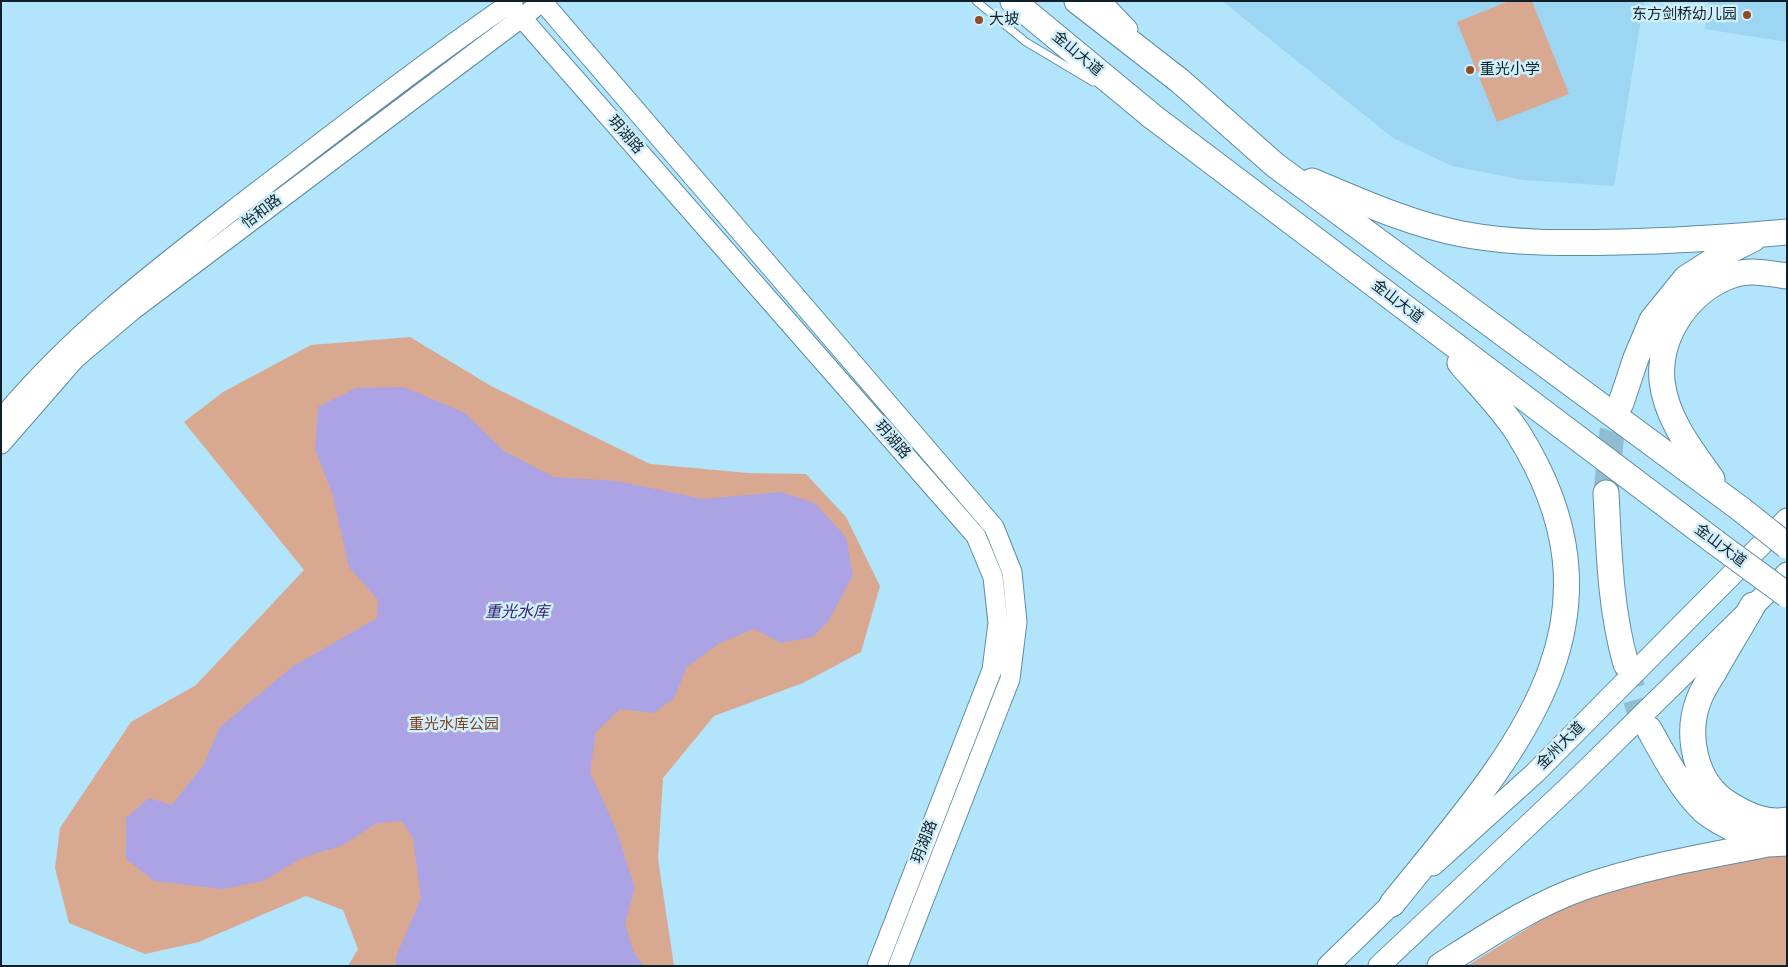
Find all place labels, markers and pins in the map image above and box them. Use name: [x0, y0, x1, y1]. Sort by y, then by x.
place label: 东方剑桥幼儿园: [1632, 6, 1737, 24]
marker: 东方剑桥幼儿园: [1741, 9, 1753, 21]
place label: 大坡: [989, 11, 1019, 29]
marker: 大坡: [973, 14, 985, 26]
place label: 重光小学: [1480, 61, 1540, 79]
marker: 重光小学: [1464, 64, 1476, 76]

